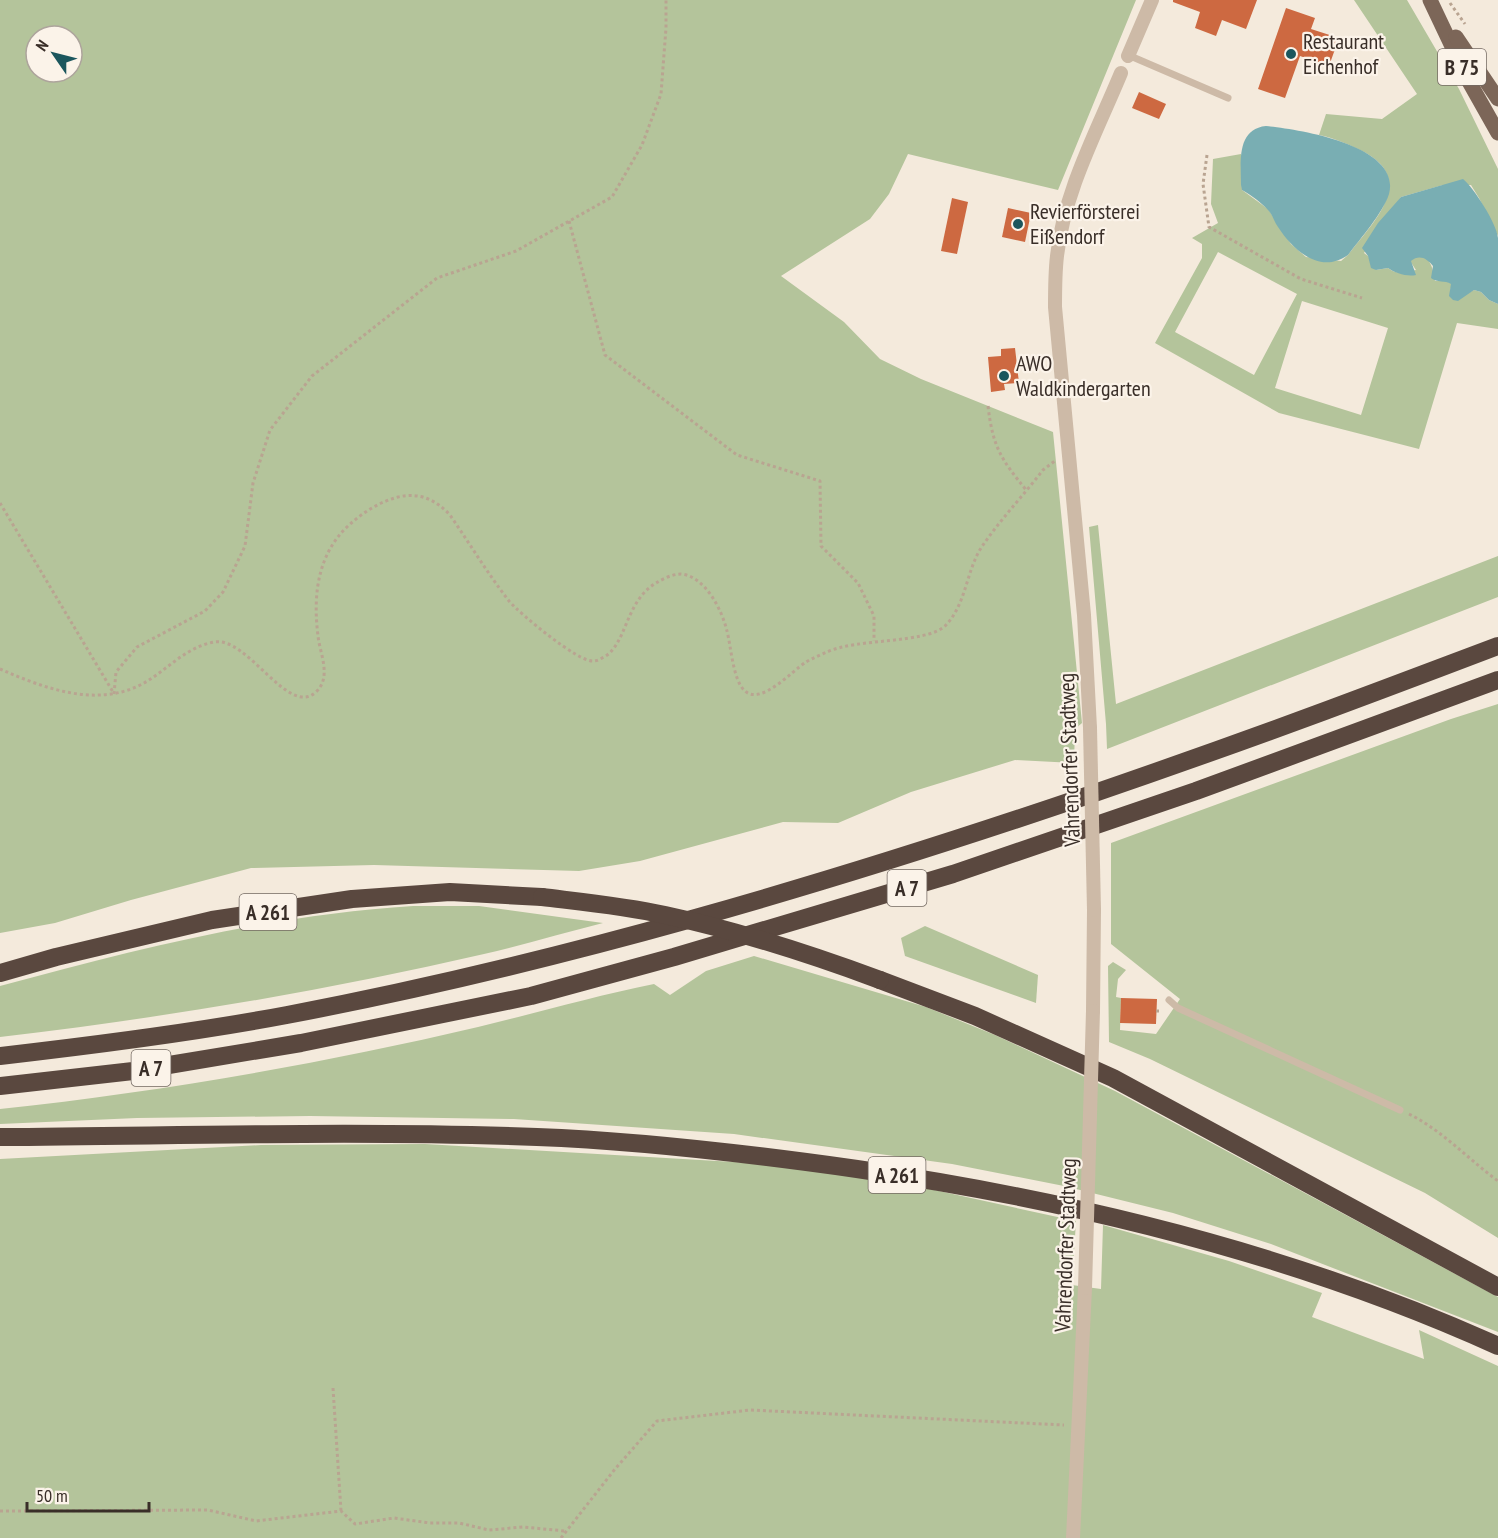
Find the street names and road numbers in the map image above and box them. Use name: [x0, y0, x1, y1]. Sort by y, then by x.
road number: B 75: [1438, 49, 1486, 85]
street label: Vahrendorfer Stadtweg: [1052, 673, 1086, 848]
road number: A 7: [888, 870, 926, 906]
road number: A 261: [240, 894, 296, 930]
road number: A 7: [132, 1050, 170, 1086]
road number: A 261: [868, 1157, 926, 1193]
street label: Vahrendorfer Stadtweg: [1048, 1158, 1082, 1333]

